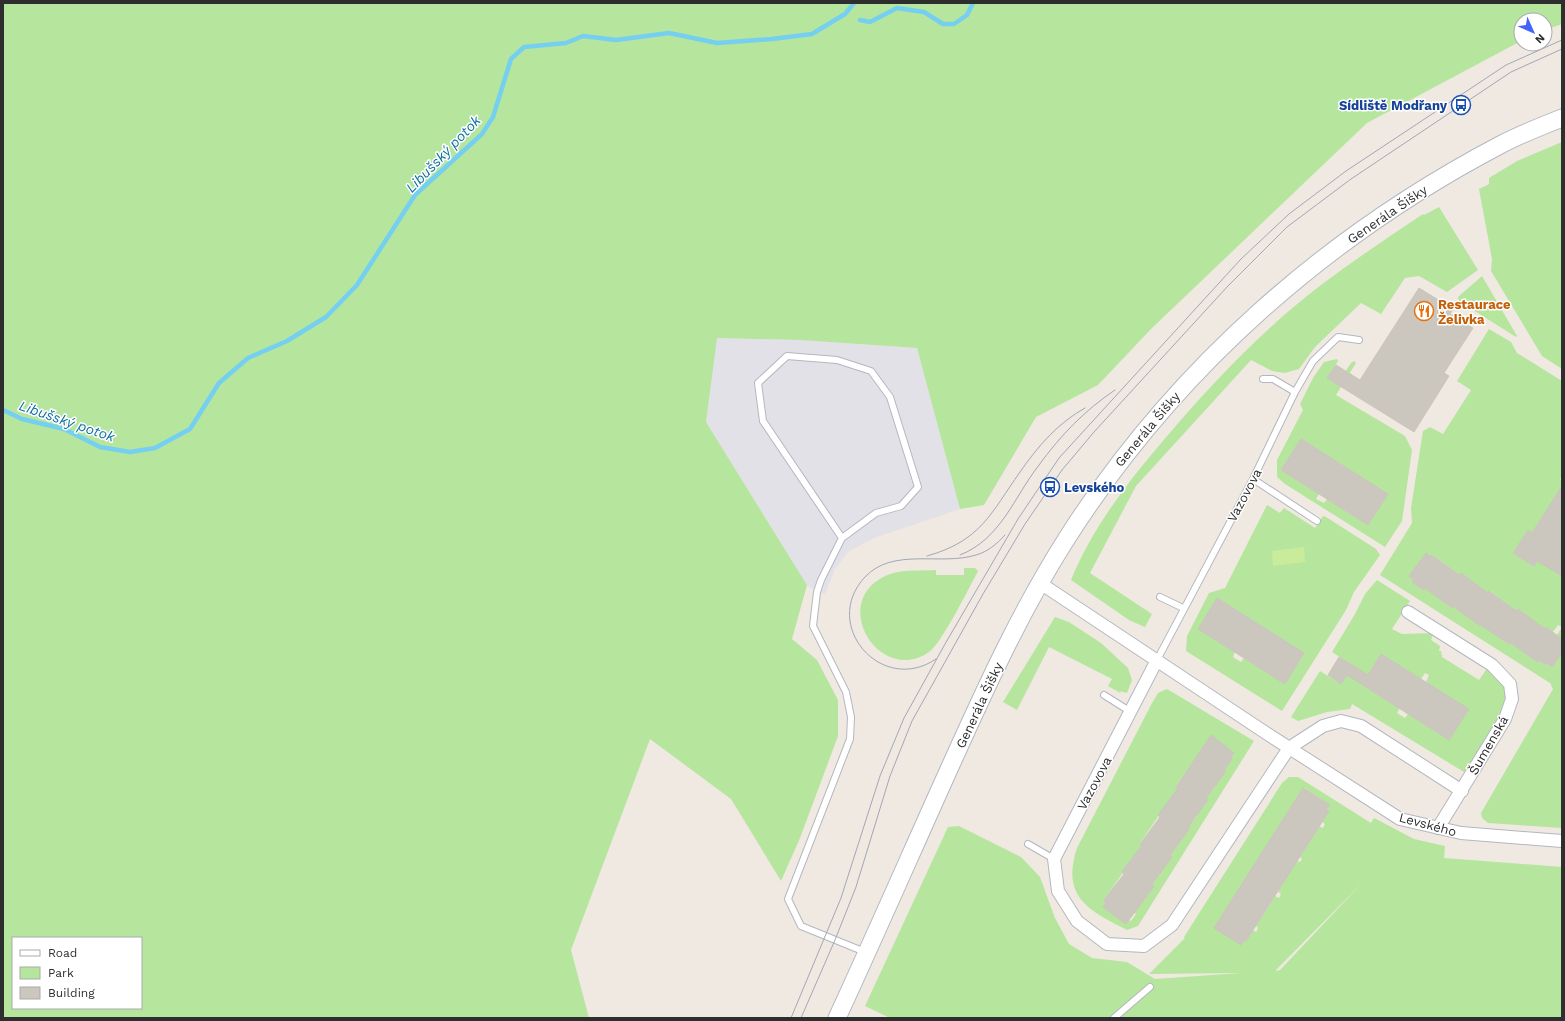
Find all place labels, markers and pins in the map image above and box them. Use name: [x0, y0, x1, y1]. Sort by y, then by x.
bus stop icon: Sídliště Modřany: [1450, 94, 1472, 116]
place label: Sídliště Modřany: [1339, 98, 1448, 113]
place label: Restaurace Želivka: [1438, 297, 1511, 327]
restaurant icon: Restaurace Želivka: [1413, 300, 1435, 322]
bus stop icon: Levského: [1039, 476, 1061, 498]
place label: Levského: [1064, 480, 1124, 495]

